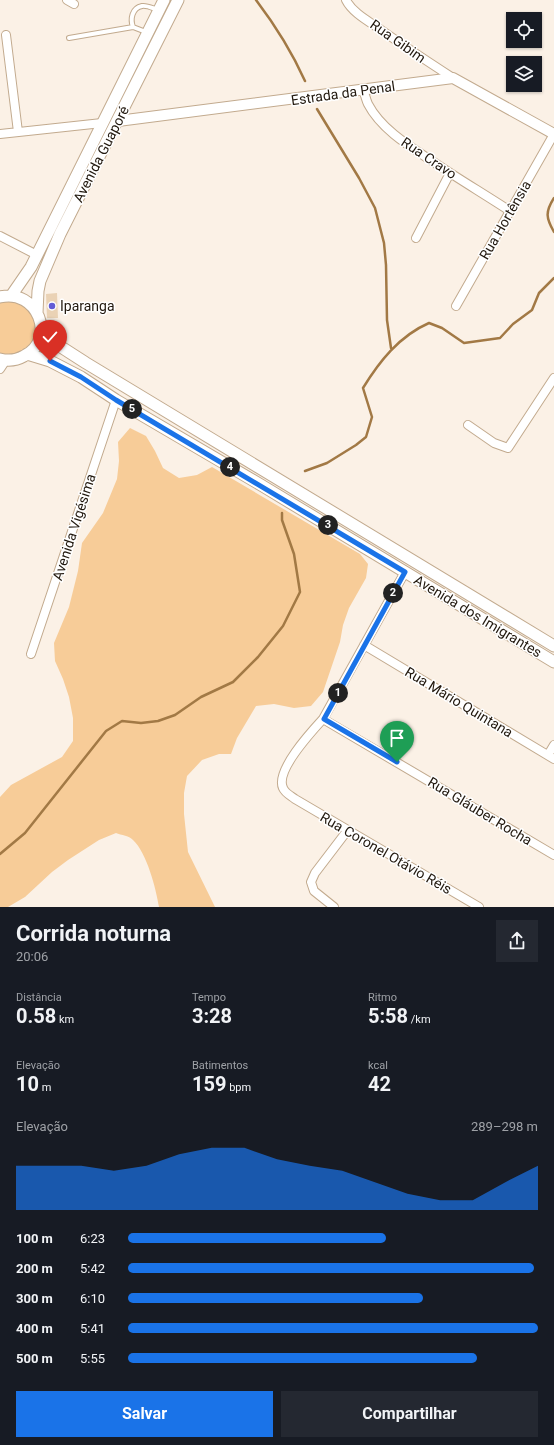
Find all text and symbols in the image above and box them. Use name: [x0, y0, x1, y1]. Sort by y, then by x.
map controls: [506, 12, 542, 92]
button: locate: [506, 12, 542, 48]
street label: Rua Gibim: [367, 16, 429, 66]
button: layers: [506, 56, 542, 92]
street label: Estrada da Penal: [290, 78, 396, 108]
street label: Avenida Guaporé: [70, 103, 132, 205]
street label: Rua Cravo: [398, 134, 460, 182]
street label: Rua Hortênsia: [476, 178, 534, 262]
place label: Iparanga: [60, 298, 115, 314]
marker: Iparanga: [47, 301, 57, 311]
pin: [33, 320, 67, 361]
icon: check: [39, 326, 61, 348]
pin: 5: [122, 399, 142, 419]
text: 5: [129, 402, 135, 415]
pin: 4: [220, 457, 240, 477]
text: 4: [227, 460, 233, 473]
street label: Avenida Vigésima: [49, 472, 99, 582]
pin: 3: [318, 515, 338, 535]
text: 3: [325, 518, 331, 531]
street label: Avenida dos Imigrantes: [411, 572, 545, 660]
pin: 2: [383, 583, 403, 603]
text: 2: [390, 586, 396, 599]
street label: Rua Mário Quintana: [402, 663, 516, 741]
pin: 1: [328, 683, 348, 703]
text: 1: [335, 686, 341, 699]
pin: [380, 721, 414, 762]
icon: arrive: [386, 727, 408, 749]
street label: Rua Gláuber Rocha: [425, 774, 535, 848]
street label: Rua Coronel Otávio Réis: [317, 809, 455, 897]
button: share: [496, 920, 538, 962]
text: Corrida noturna: [16, 921, 171, 946]
text: 20:06: [16, 949, 48, 964]
text: Distância: [16, 991, 62, 1004]
text: Tempo: [192, 991, 226, 1004]
text: Ritmo: [368, 991, 397, 1004]
text: 0.58: [16, 1004, 56, 1028]
text: 3:28: [192, 1004, 232, 1028]
text: 5:58: [368, 1004, 408, 1028]
text: km: [56, 1013, 74, 1026]
text: /km: [408, 1013, 431, 1026]
text: Elevação: [16, 1059, 60, 1072]
text: Batimentos: [192, 1059, 248, 1072]
text: kcal: [368, 1059, 388, 1072]
text: 10: [16, 1072, 39, 1096]
text: 159: [192, 1072, 226, 1096]
text: 42: [368, 1072, 391, 1096]
text: m: [39, 1081, 51, 1094]
text: bpm: [226, 1081, 251, 1094]
text: Elevação: [16, 1119, 68, 1134]
text: 289–298 m: [471, 1119, 538, 1134]
text: 100 m: [16, 1231, 53, 1246]
text: 6:23: [80, 1231, 105, 1246]
text: 200 m: [16, 1261, 53, 1276]
text: 5:42: [80, 1261, 105, 1276]
text: 300 m: [16, 1291, 53, 1306]
text: 6:10: [80, 1291, 105, 1306]
text: 400 m: [16, 1321, 53, 1336]
text: 5:41: [80, 1321, 105, 1336]
text: 500 m: [16, 1351, 53, 1366]
text: 5:55: [80, 1351, 105, 1366]
button: Salvar: [16, 1391, 273, 1437]
button: Compartilhar: [281, 1391, 538, 1437]

